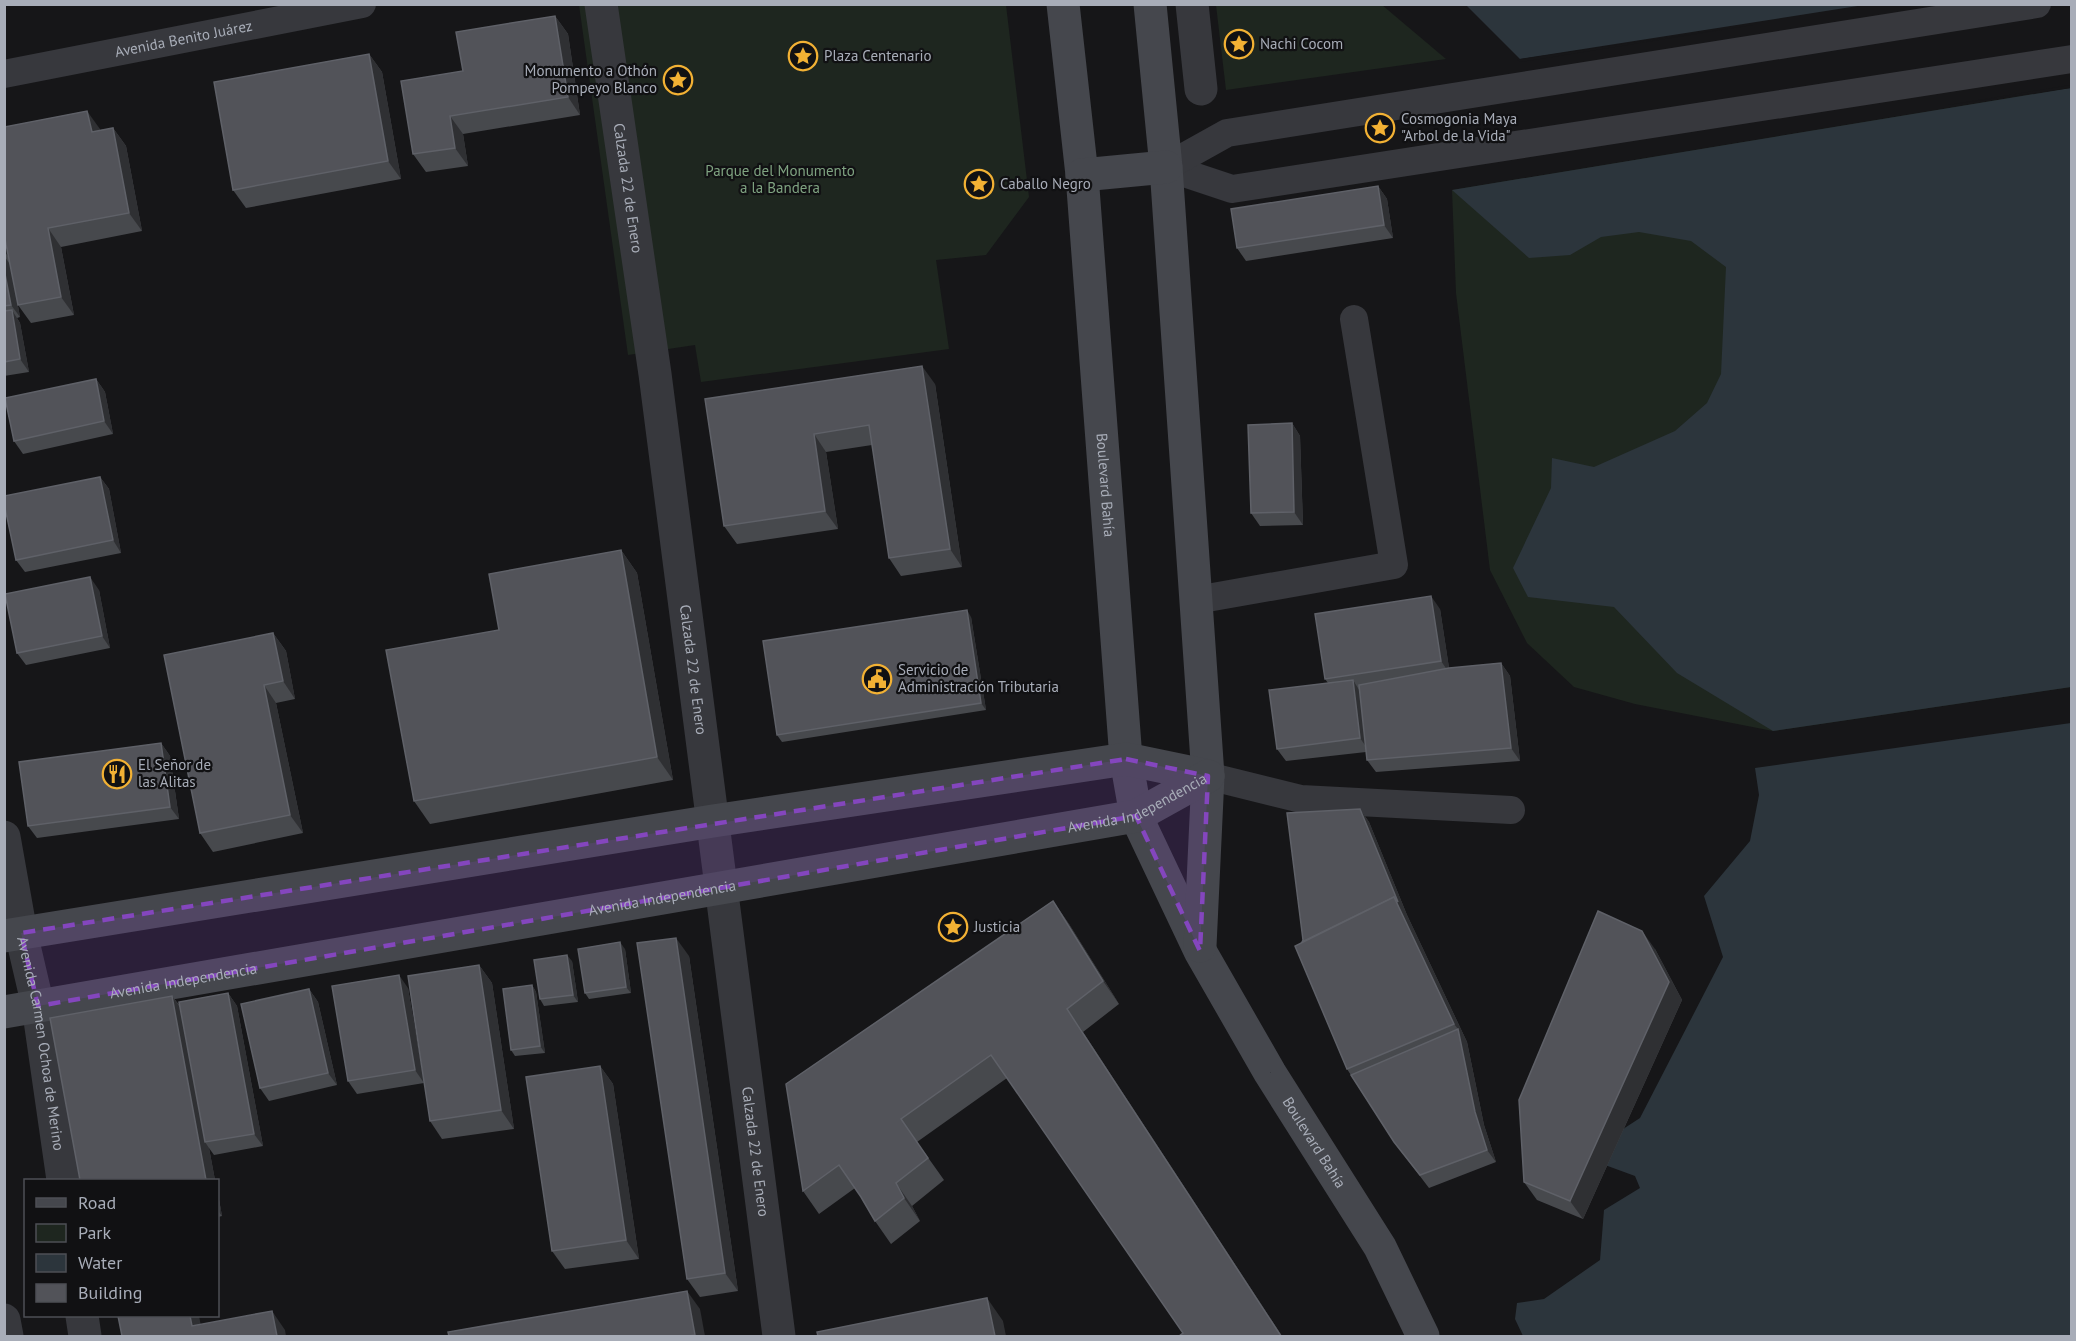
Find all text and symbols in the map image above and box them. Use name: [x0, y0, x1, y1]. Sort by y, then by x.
street label: Avenida Benito Juárez: [113, 16, 254, 61]
place icon: Nachi Cocom: [1223, 28, 1255, 60]
place label: Nachi Cocom: [1260, 34, 1343, 53]
place icon: Plaza Centenario: [787, 40, 819, 72]
place label: Plaza Centenario: [824, 46, 932, 65]
place label: Monumento a Othón Pompeyo Blanco: [525, 61, 657, 97]
place icon: Monumento a Othón Pompeyo Blanco: [662, 64, 694, 96]
place label: Cosmogonia Maya "Arbol de la Vida": [1401, 109, 1517, 145]
place icon: Cosmogonia Maya "Arbol de la Vida": [1364, 112, 1396, 144]
street label: Calzada 22 de Enero: [609, 122, 647, 254]
park label: Parque del Monumento a la Bandera: [705, 161, 855, 197]
place icon: Caballo Negro: [963, 168, 995, 200]
place label: Caballo Negro: [1000, 174, 1091, 193]
street label: Boulevard Bahía: [1092, 432, 1119, 538]
street label: Calzada 22 de Enero: [676, 603, 711, 736]
place label: Servicio de Administración Tributaria: [898, 660, 1059, 696]
public building icon: Servicio de Administración Tributaria: [861, 663, 893, 695]
place label: El Señor de las Alitas: [138, 755, 211, 791]
restaurant icon: El Señor de las Alitas: [101, 758, 133, 790]
street label: Avenida Independencia: [1066, 769, 1210, 837]
street label: Avenida Independencia: [587, 875, 737, 920]
place icon: Justicia: [937, 911, 969, 943]
place label: Justicia: [973, 917, 1020, 936]
street label: Avenida Carmen Ochoa de Merino: [13, 935, 69, 1152]
street label: Avenida Independencia: [108, 958, 258, 1003]
street label: Calzada 22 de Enero: [738, 1085, 774, 1218]
street label: Boulevard Bahía: [1279, 1093, 1350, 1192]
legend: [24, 1179, 219, 1317]
text: Road: [78, 1191, 116, 1214]
text: Park: [78, 1221, 111, 1244]
text: Water: [78, 1251, 122, 1274]
text: Building: [78, 1281, 142, 1304]

